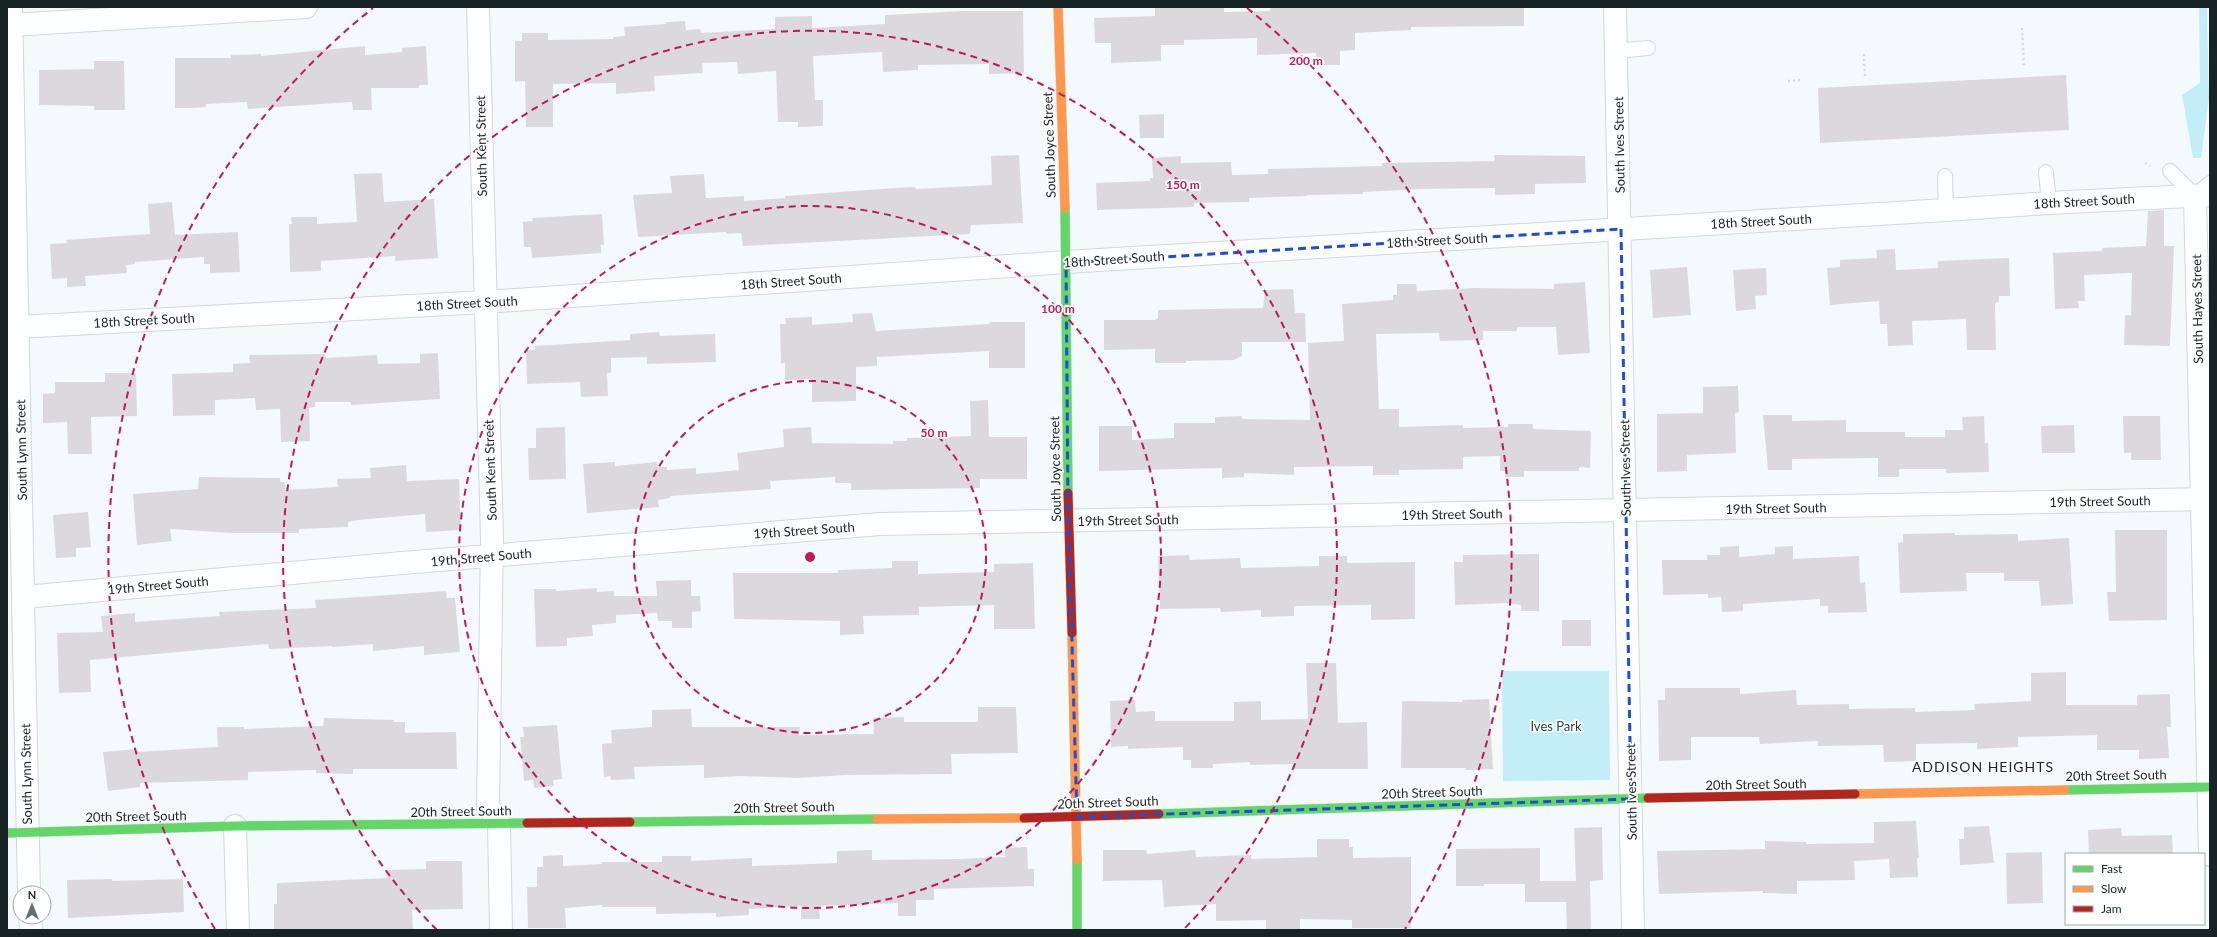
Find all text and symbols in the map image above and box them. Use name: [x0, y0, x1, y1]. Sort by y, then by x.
text: 200 m: [1289, 53, 1323, 68]
street label: South Joyce Street: [1039, 91, 1059, 198]
street label: South Kent Street: [472, 95, 490, 197]
street label: South Ives Street: [1610, 96, 1628, 194]
text: 150 m: [1166, 177, 1200, 192]
street label: 18th Street South: [2033, 190, 2135, 212]
street label: 18th Street South: [1710, 210, 1812, 232]
street label: 18th Street South: [1386, 229, 1488, 251]
street label: 18th Street South: [1063, 247, 1165, 271]
street label: South Hayes Street: [2188, 254, 2206, 364]
street label: 18th Street South: [740, 269, 842, 293]
street label: 18th Street South: [416, 292, 518, 314]
text: 100 m: [1041, 301, 1075, 316]
street label: 18th Street South: [93, 309, 195, 331]
street label: South Lynn Street: [12, 399, 30, 501]
street label: South Joyce Street: [1046, 416, 1064, 522]
street label: South Kent Street: [480, 419, 500, 521]
street label: South Ives Street: [1616, 419, 1634, 517]
text: 50 m: [921, 425, 947, 440]
street label: 19th Street South: [2049, 492, 2151, 510]
street label: 19th Street South: [1725, 499, 1827, 517]
street label: 19th Street South: [1401, 505, 1503, 523]
street label: 19th Street South: [1077, 511, 1179, 529]
street label: 19th Street South: [753, 518, 855, 542]
street label: 19th Street South: [430, 545, 532, 569]
centre of rings: [803, 550, 817, 564]
street label: 19th Street South: [107, 573, 209, 597]
park label: Ives Park: [1530, 718, 1582, 734]
street label: South Lynn Street: [17, 723, 35, 825]
street label: South Ives Street: [1622, 743, 1640, 841]
district label: ADDISON HEIGHTS: [1912, 758, 2054, 775]
street label: 20th Street South: [2065, 766, 2167, 784]
street label: 20th Street South: [1705, 775, 1807, 793]
street label: 20th Street South: [1381, 782, 1483, 802]
street label: 20th Street South: [1057, 792, 1159, 812]
street label: 20th Street South: [733, 798, 835, 816]
street label: 20th Street South: [410, 802, 512, 820]
street label: 20th Street South: [85, 807, 187, 825]
legend: [2065, 853, 2205, 925]
text: Fast: [2101, 861, 2123, 876]
text: Slow: [2101, 881, 2127, 896]
north arrow: [12, 885, 52, 925]
text: N: [28, 888, 36, 901]
text: Jam: [2101, 901, 2122, 916]

